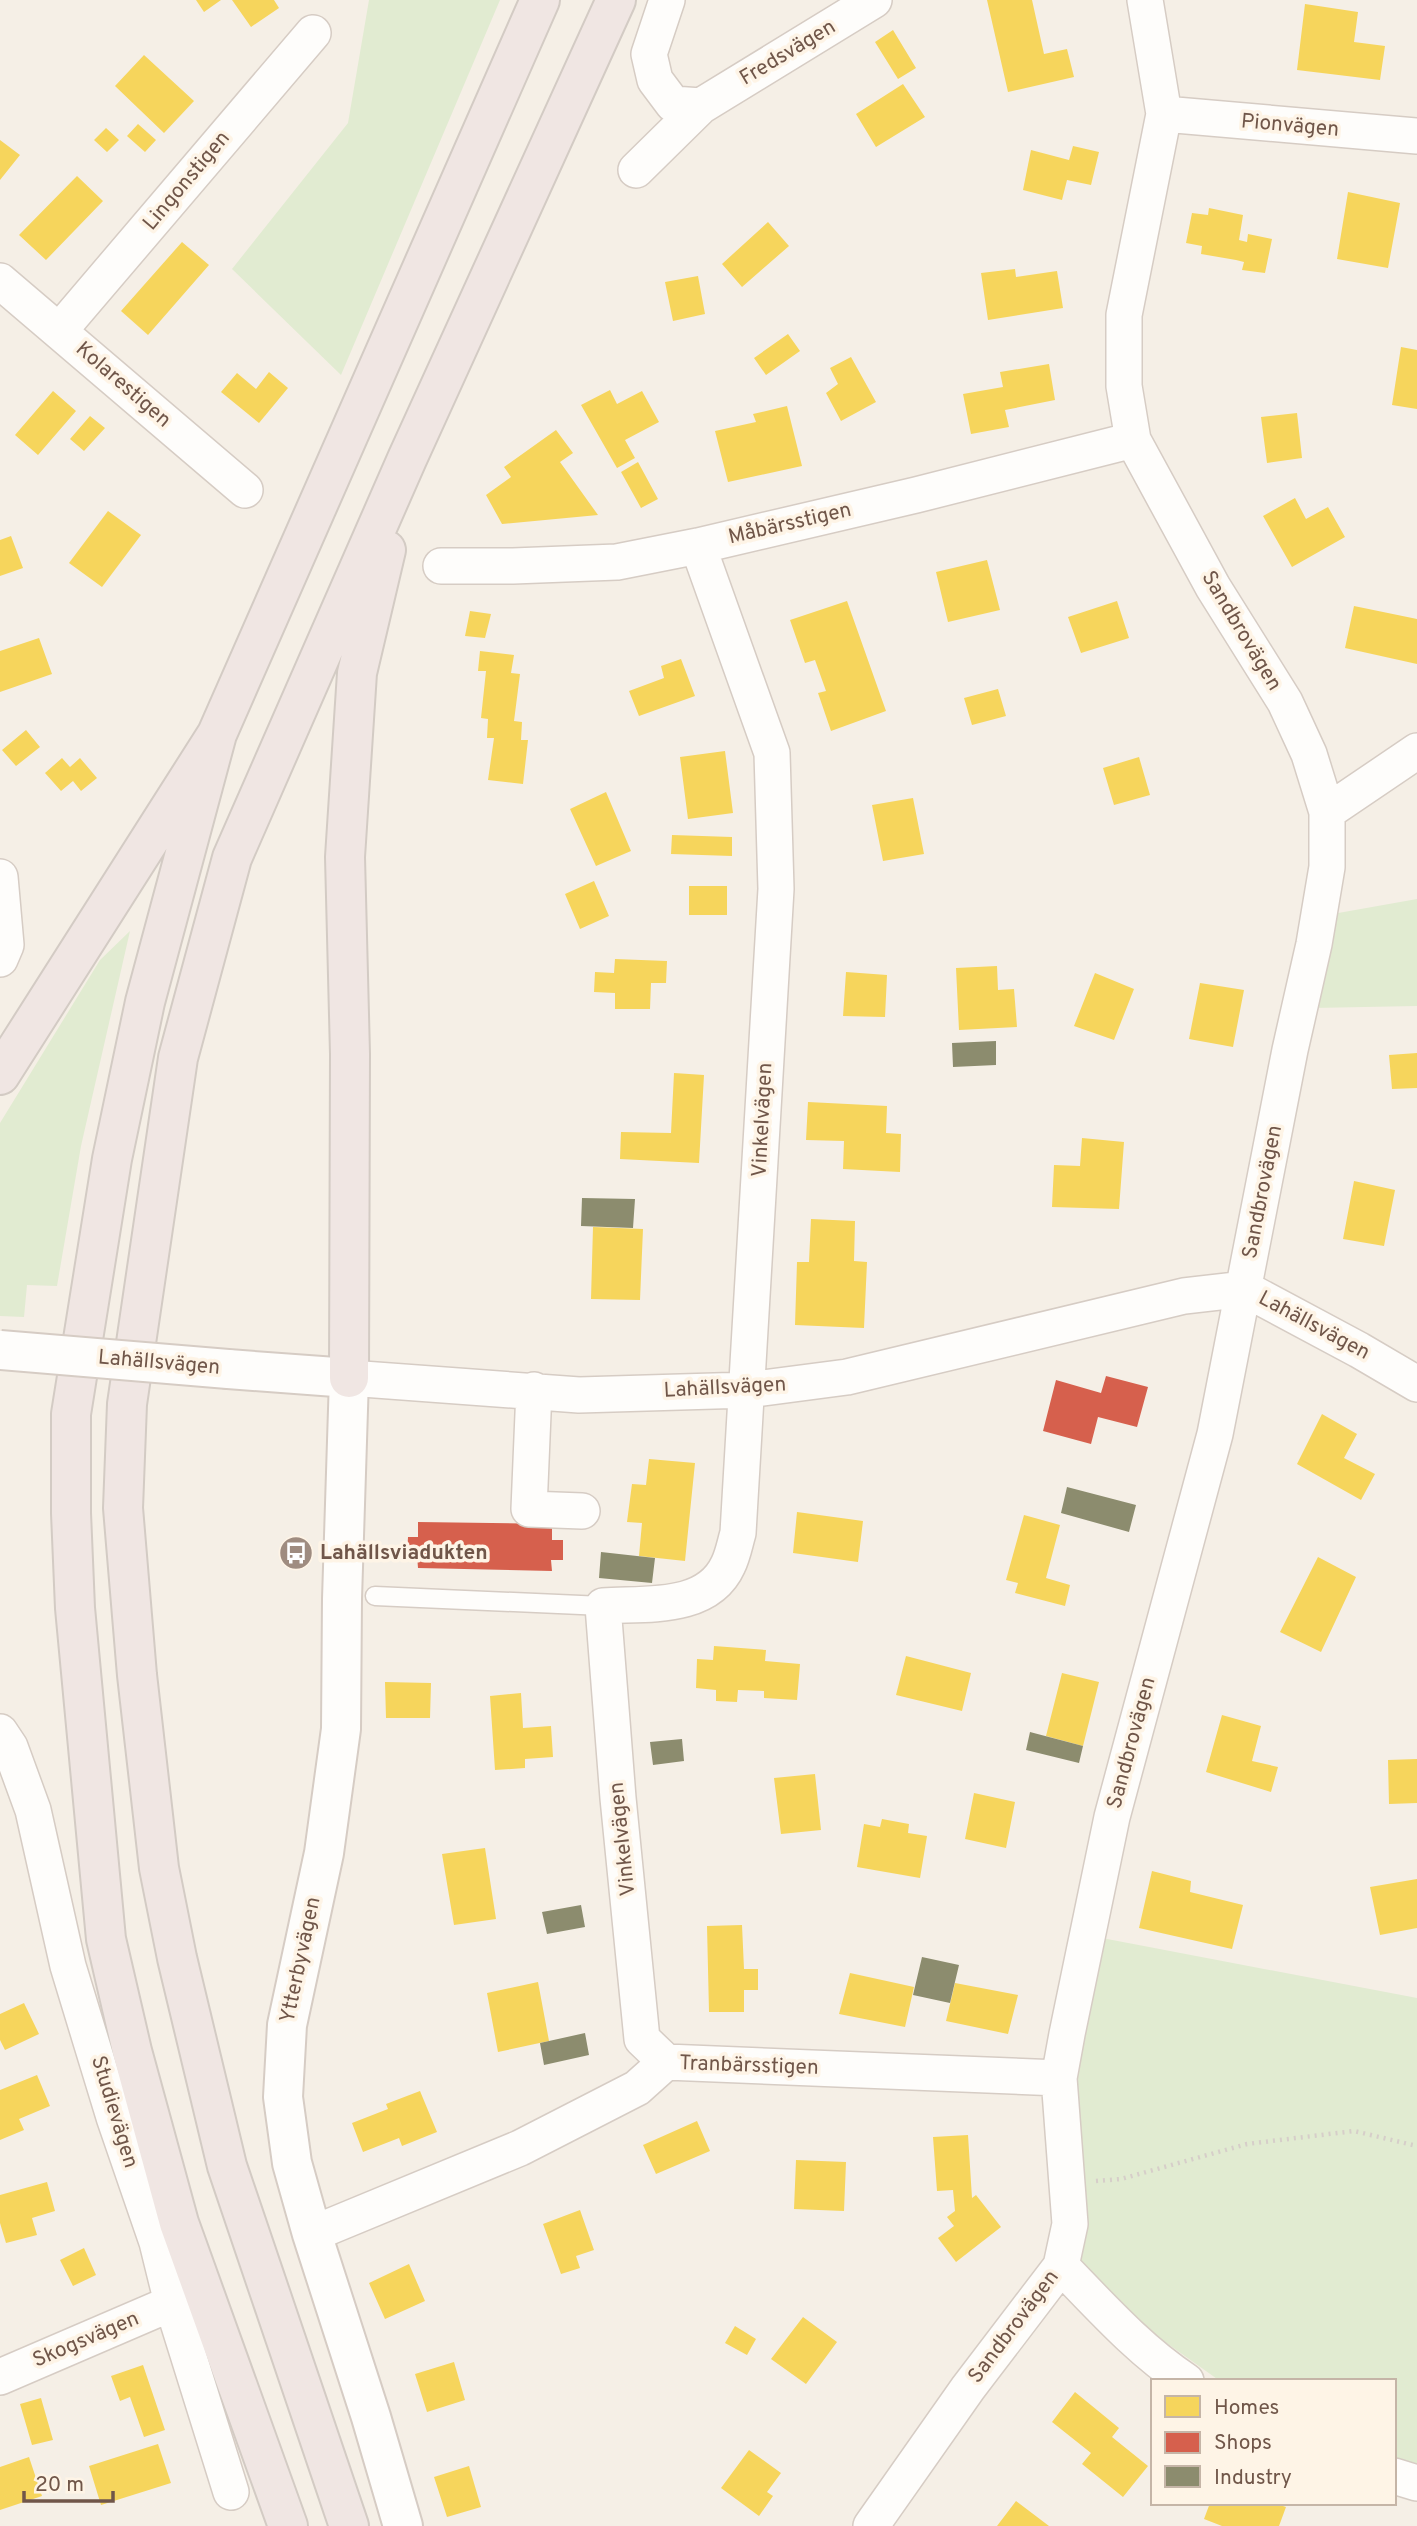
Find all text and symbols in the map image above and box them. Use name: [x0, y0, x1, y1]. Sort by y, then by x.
street label: Fredsvägen: [735, 14, 841, 92]
street label: Pionvägen: [1240, 108, 1340, 144]
street label: Lingonstigen: [137, 126, 237, 236]
street label: Kolarestigen: [70, 336, 176, 434]
street label: Måbärsstigen: [726, 497, 854, 551]
street label: Sandbrovägen: [1195, 566, 1287, 696]
street label: Vinkelvägen: [747, 1062, 779, 1178]
street label: Sandbrovägen: [1237, 1123, 1289, 1261]
street label: Lahällsvägen: [1254, 1285, 1374, 1367]
street label: Lahällsvägen: [97, 1344, 221, 1382]
street label: Lahällsvägen: [663, 1371, 787, 1405]
bus stop icon: Lahällsviadukten: [277, 1534, 315, 1572]
place label: Lahällsviadukten: [320, 1540, 488, 1567]
street label: Sandbrovägen: [1101, 1674, 1163, 1812]
street label: Vinkelvägen: [604, 1781, 642, 1897]
street label: Ytterbyvägen: [274, 1895, 328, 2025]
street label: Tranbärsstigen: [679, 2050, 819, 2082]
street label: Studievägen: [84, 2053, 144, 2171]
street label: Sandbrovägen: [963, 2265, 1065, 2389]
street label: Skogsvägen: [29, 2306, 143, 2374]
legend: [1151, 2379, 1396, 2505]
text: Homes: [1214, 2395, 1279, 2422]
text: Shops: [1214, 2430, 1272, 2457]
scale bar: [24, 2460, 114, 2504]
text: Industry: [1214, 2465, 1292, 2492]
text: 20 m: [35, 2472, 84, 2499]

